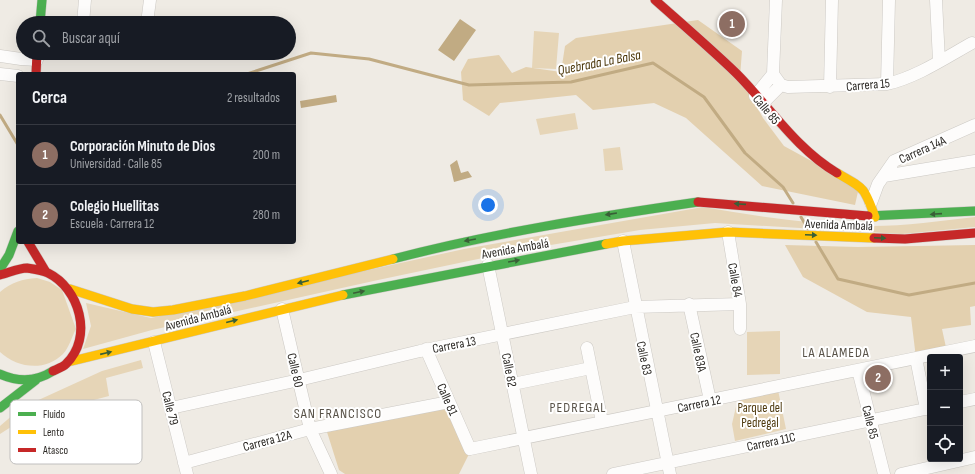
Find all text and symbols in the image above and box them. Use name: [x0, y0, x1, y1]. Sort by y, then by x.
pin: 1: [719, 9, 745, 39]
search box: [16, 16, 296, 60]
icon: search: [30, 27, 52, 49]
text: Buscar aquí: [62, 29, 120, 48]
water label: Quebrada La Balsa: [556, 46, 642, 79]
street label: Carrera 15: [846, 75, 891, 95]
text: Cerca: [32, 88, 67, 108]
text: 2 resultados: [227, 90, 280, 106]
street label: Calle 85: [749, 91, 783, 128]
street label: Carrera 14A: [896, 132, 949, 167]
text: Corporación Minuto de Dios: [70, 137, 215, 156]
text: 1: [42, 147, 48, 163]
text: 200 m: [253, 147, 280, 163]
text: Universidad · Calle 85: [70, 156, 162, 172]
your location: [478, 195, 498, 215]
text: Colegio Huellitas: [70, 197, 159, 216]
one-way arrow: [734, 200, 746, 207]
text: 2: [42, 207, 48, 223]
text: 280 m: [253, 207, 280, 223]
one-way arrow: [930, 211, 942, 218]
one-way arrow: [605, 212, 617, 218]
text: Escuela · Carrera 12: [70, 216, 154, 232]
street label: Avenida Ambalá: [804, 216, 873, 234]
one-way arrow: [805, 232, 817, 239]
street label: Avenida Ambalá: [479, 235, 550, 263]
one-way arrow: [874, 235, 887, 241]
one-way arrow: [463, 238, 476, 244]
one-way arrow: [508, 258, 520, 264]
street label: Calle 84: [724, 262, 746, 299]
one-way arrow: [296, 279, 308, 285]
one-way arrow: [353, 288, 365, 294]
street label: Avenida Ambalá: [162, 301, 233, 335]
one-way arrow: [226, 318, 239, 324]
street label: Calle 83A: [686, 331, 710, 374]
street label: Carrera 13: [431, 333, 477, 357]
street label: Calle 83: [633, 340, 655, 377]
district label: LA ALAMEDA: [802, 344, 870, 361]
one-way arrow: [100, 349, 112, 355]
street label: Calle 80: [283, 352, 307, 389]
street label: Calle 82: [498, 352, 520, 389]
map controls: [927, 354, 963, 462]
button: +: [927, 354, 963, 390]
pin: 2: [865, 363, 891, 393]
street label: Calle 81: [433, 381, 461, 418]
street label: Calle 79: [158, 390, 182, 427]
button: −: [927, 390, 963, 426]
street label: Carrera 12: [676, 392, 722, 416]
district label: PEDREGAL: [550, 399, 606, 416]
legend: [10, 400, 142, 464]
park label: Parque del Pedregal: [737, 400, 783, 431]
street label: Calle 85: [858, 404, 882, 441]
district label: SAN FRANCISCO: [294, 405, 382, 422]
text: Fluido: [43, 408, 65, 421]
text: Lento: [43, 426, 64, 439]
button: locate: [927, 426, 963, 462]
street label: Carrera 12A: [241, 427, 294, 455]
street label: Carrera 11C: [745, 429, 797, 455]
text: Atasco: [42, 444, 69, 457]

